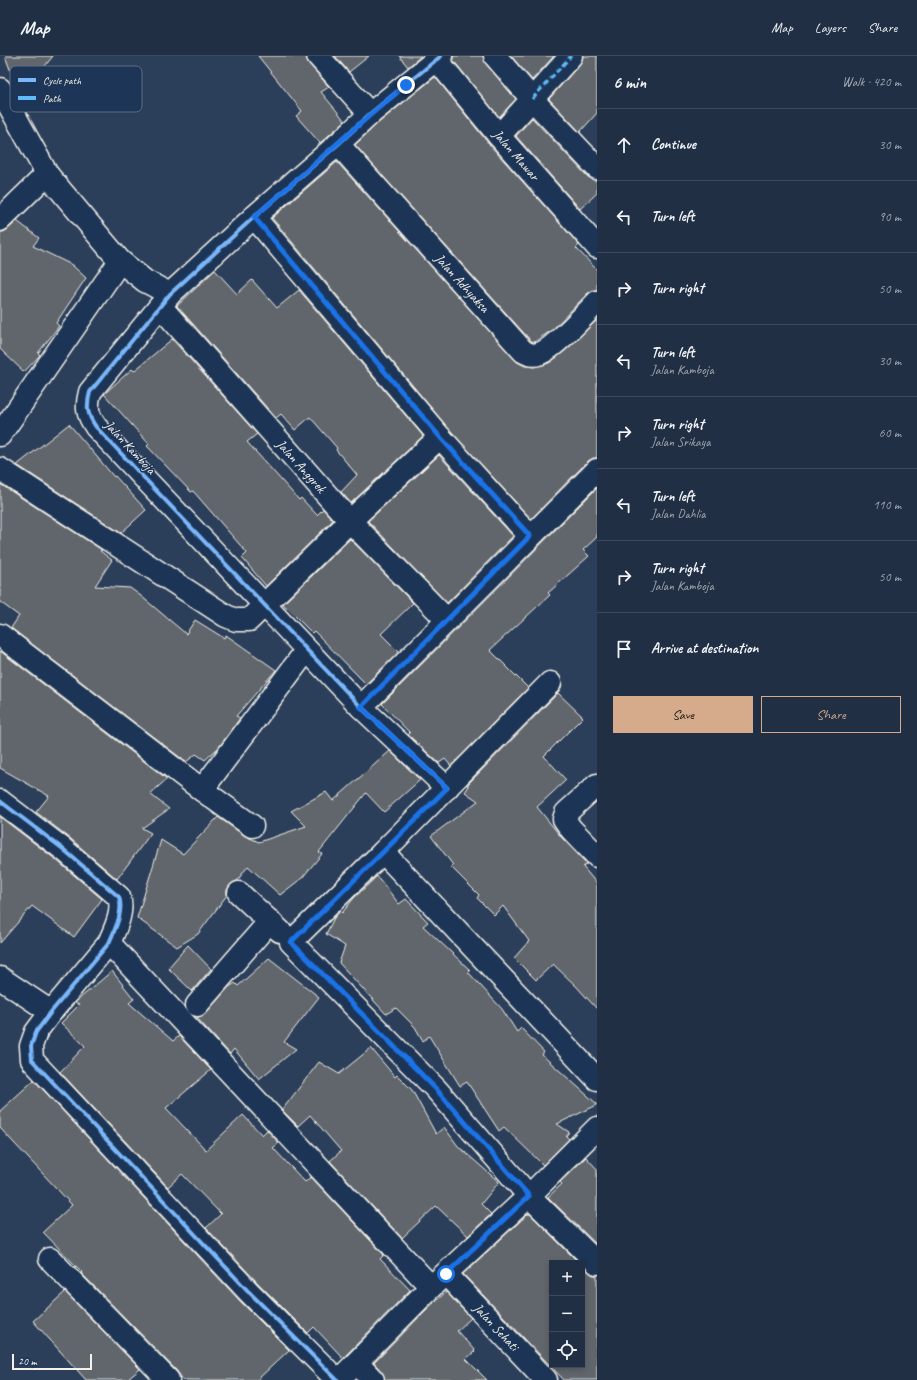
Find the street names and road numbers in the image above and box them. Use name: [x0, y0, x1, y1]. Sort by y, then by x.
street label: Jalan Mawar: [489, 125, 544, 186]
street label: Jalan Adhyaksa: [430, 249, 494, 317]
street label: Jalan Kamboja: [100, 416, 160, 478]
street label: Jalan Anggrek: [272, 435, 331, 498]
street label: Jalan Sehati: [469, 1299, 524, 1356]

